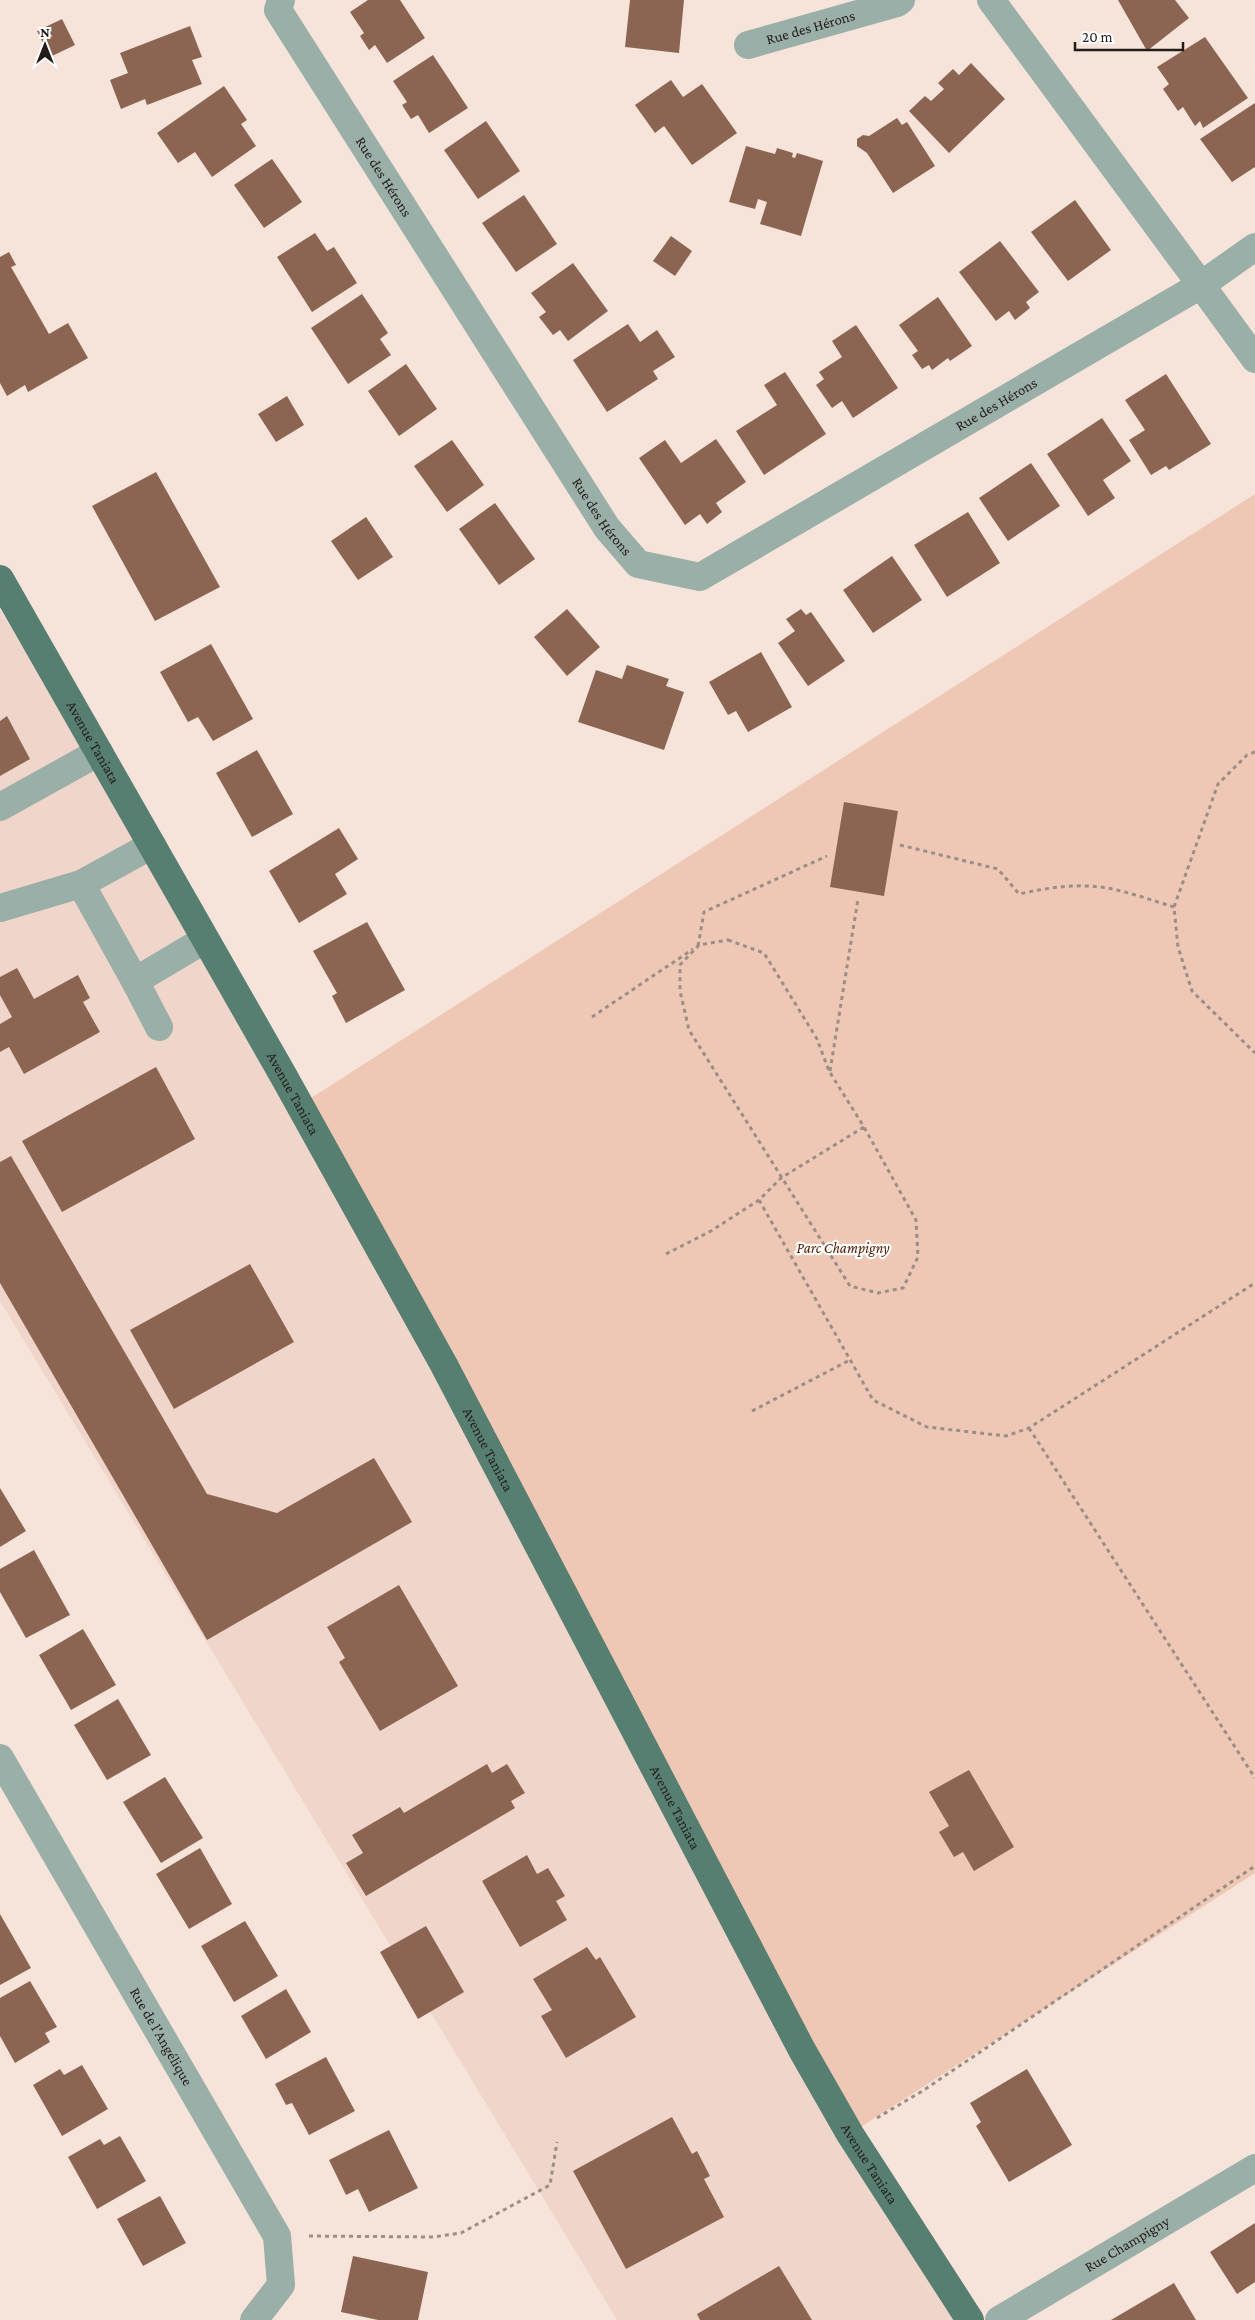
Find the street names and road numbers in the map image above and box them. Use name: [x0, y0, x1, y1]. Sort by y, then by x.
street label: Rue des Hérons: [764, 7, 857, 47]
street label: Rue des Hérons: [353, 134, 415, 220]
street label: Rue des Hérons: [953, 374, 1040, 434]
street label: Rue des Hérons: [569, 475, 635, 559]
street label: Avenue Taniata: [63, 698, 123, 786]
street label: Avenue Taniata: [264, 1049, 323, 1138]
street label: Avenue Taniata: [460, 1405, 517, 1494]
street label: Avenue Taniata: [647, 1763, 704, 1852]
street label: Rue de l'Angélique: [127, 1985, 196, 2089]
street label: Avenue Taniata: [838, 2121, 901, 2207]
street label: Rue Champigny: [1082, 2213, 1173, 2275]

